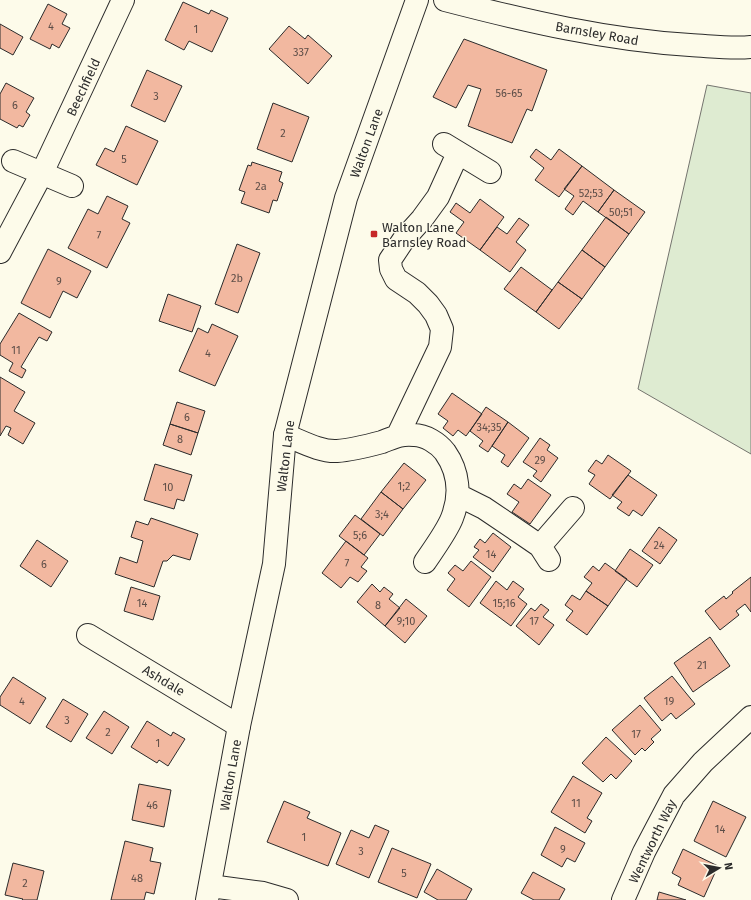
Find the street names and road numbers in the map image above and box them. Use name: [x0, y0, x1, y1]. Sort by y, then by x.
street label: Barnsley Road: [554, 19, 640, 48]
street label: Beechfield: [64, 56, 103, 118]
street label: Walton Lane: [347, 107, 386, 180]
street label: Walton Lane: [274, 419, 297, 493]
street label: Ashdale: [140, 662, 188, 699]
street label: Walton Lane: [217, 738, 244, 812]
street label: Wentworth Way: [626, 796, 679, 886]

